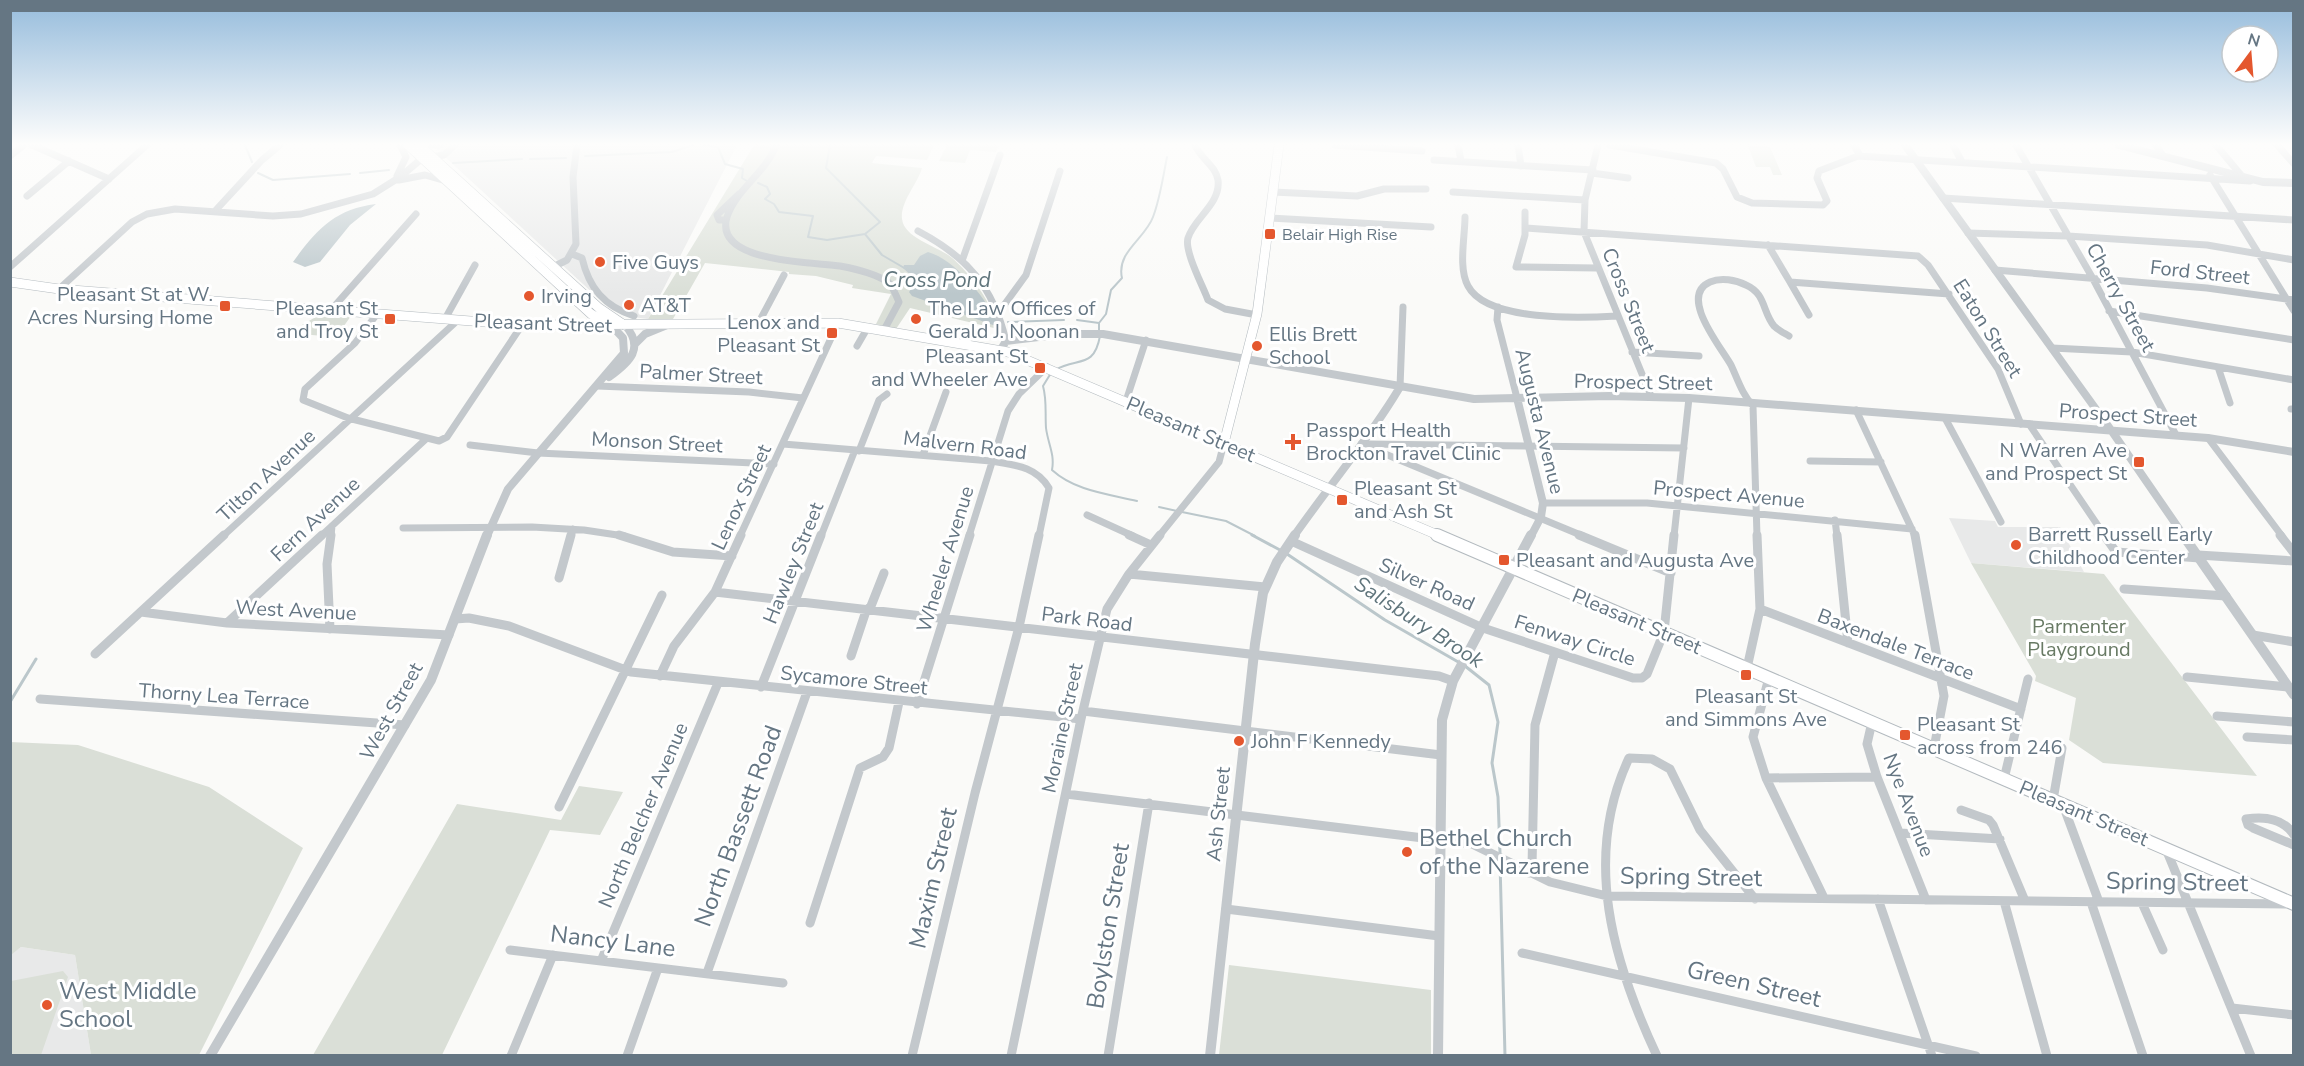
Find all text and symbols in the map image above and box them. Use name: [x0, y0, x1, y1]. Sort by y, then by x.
north arrow: [2220, 24, 2280, 84]
text: N: [2245, 28, 2263, 53]
place label: Belair High Rise: [1282, 224, 1397, 246]
marker: Belair High Rise: [1263, 227, 1277, 241]
street label: Cherry Street: [2080, 238, 2162, 357]
street label: Cross Street: [1595, 244, 1662, 357]
place label: Five Guys: [612, 249, 699, 276]
street label: Ford Street: [2149, 254, 2252, 291]
marker: Five Guys: [593, 255, 607, 269]
water label: Cross Pond: [883, 266, 991, 294]
street label: Eaton Street: [1947, 274, 2029, 383]
place label: Pleasant St at W. Acres Nursing Home: [27, 281, 213, 331]
place label: Irving: [541, 283, 592, 310]
marker: Irving: [522, 289, 536, 303]
place label: AT&T: [641, 292, 691, 319]
place label: Pleasant St and Troy St: [275, 295, 379, 345]
place label: The Law Offices of Gerald J. Noonan: [928, 295, 1096, 345]
marker: AT&T: [622, 298, 636, 312]
marker: Pleasant St at W. Acres Nursing Home: [218, 299, 232, 313]
street label: Pleasant Street: [474, 308, 613, 339]
place label: Lenox and Pleasant St: [717, 309, 821, 359]
marker: Pleasant St and Troy St: [383, 312, 397, 326]
marker: The Law Offices of Gerald J. Noonan: [909, 312, 923, 326]
place label: Ellis Brett School: [1269, 321, 1358, 371]
marker: Lenox and Pleasant St: [825, 326, 839, 340]
marker: Ellis Brett School: [1250, 339, 1264, 353]
place label: Pleasant St and Wheeler Ave: [871, 343, 1029, 393]
street label: Augusta Avenue: [1508, 346, 1571, 497]
street label: Palmer Street: [639, 358, 764, 391]
marker: Pleasant St and Wheeler Ave: [1033, 361, 1047, 375]
street label: Prospect Street: [1574, 368, 1713, 397]
street label: Pleasant Street: [1122, 390, 1261, 469]
street label: Prospect Street: [2058, 397, 2199, 434]
place label: Passport Health Brockton Travel Clinic: [1306, 417, 1500, 467]
street label: Tilton Avenue: [211, 423, 321, 528]
street label: Malvern Road: [902, 425, 1028, 466]
street label: Monson Street: [591, 426, 724, 459]
marker: Passport Health Brockton Travel Clinic: [1284, 433, 1302, 451]
place label: N Warren Ave and Prospect St: [1985, 437, 2128, 487]
street label: Lenox Street: [705, 439, 778, 555]
marker: N Warren Ave and Prospect St: [2132, 455, 2146, 469]
street label: Fern Avenue: [265, 471, 366, 568]
street label: Prospect Avenue: [1652, 474, 1806, 515]
place label: Pleasant St and Ash St: [1354, 475, 1458, 525]
street label: Wheeler Avenue: [910, 483, 981, 636]
marker: Pleasant St and Ash St: [1335, 493, 1349, 507]
street label: Hawley Street: [757, 497, 830, 628]
place label: Barrett Russell Early Childhood Center: [2028, 521, 2213, 571]
marker: Barrett Russell Early Childhood Center: [2009, 538, 2023, 552]
place label: Pleasant and Augusta Ave: [1516, 547, 1754, 574]
street label: Silver Road: [1375, 551, 1479, 618]
marker: Pleasant and Augusta Ave: [1497, 553, 1511, 567]
water label: Salisbury Brook: [1349, 570, 1490, 675]
street label: Pleasant Street: [1568, 582, 1707, 661]
street label: West Avenue: [235, 594, 357, 627]
street label: Park Road: [1040, 601, 1134, 638]
street label: Baxendale Terrace: [1814, 602, 1978, 687]
street label: Fenway Circle: [1511, 608, 1639, 673]
park label: Parmenter Playground: [2027, 613, 2131, 663]
street label: West Street: [354, 657, 430, 765]
street label: Sycamore Street: [779, 659, 930, 702]
street label: Moraine Street: [1036, 660, 1090, 796]
marker: Pleasant St and Simmons Ave: [1739, 668, 1753, 682]
street label: Thorny Lea Terrace: [138, 677, 310, 716]
place label: Pleasant St and Simmons Ave: [1665, 683, 1827, 733]
place label: Pleasant St across from 246: [1917, 711, 2062, 761]
street label: North Belcher Avenue: [592, 718, 695, 912]
street label: North Bassett Road: [687, 721, 789, 931]
place label: John F Kennedy: [1250, 728, 1391, 755]
marker: Pleasant St across from 246: [1898, 728, 1912, 742]
marker: John F Kennedy: [1232, 734, 1246, 748]
street label: Nye Avenue: [1876, 750, 1941, 861]
street label: Ash Street: [1200, 764, 1237, 863]
street label: Pleasant Street: [2015, 774, 2154, 853]
street label: Maxim Street: [901, 804, 965, 952]
place label: Bethel Church of the Nazarene: [1419, 822, 1589, 882]
street label: Boylston Street: [1079, 840, 1137, 1011]
marker: Bethel Church of the Nazarene: [1400, 845, 1414, 859]
street label: Spring Street: [1620, 860, 1763, 894]
street label: Spring Street: [2106, 865, 2249, 899]
street label: Nancy Lane: [549, 917, 677, 965]
street label: Green Street: [1684, 953, 1825, 1015]
place label: West Middle School: [59, 975, 197, 1035]
marker: West Middle School: [40, 998, 54, 1012]

